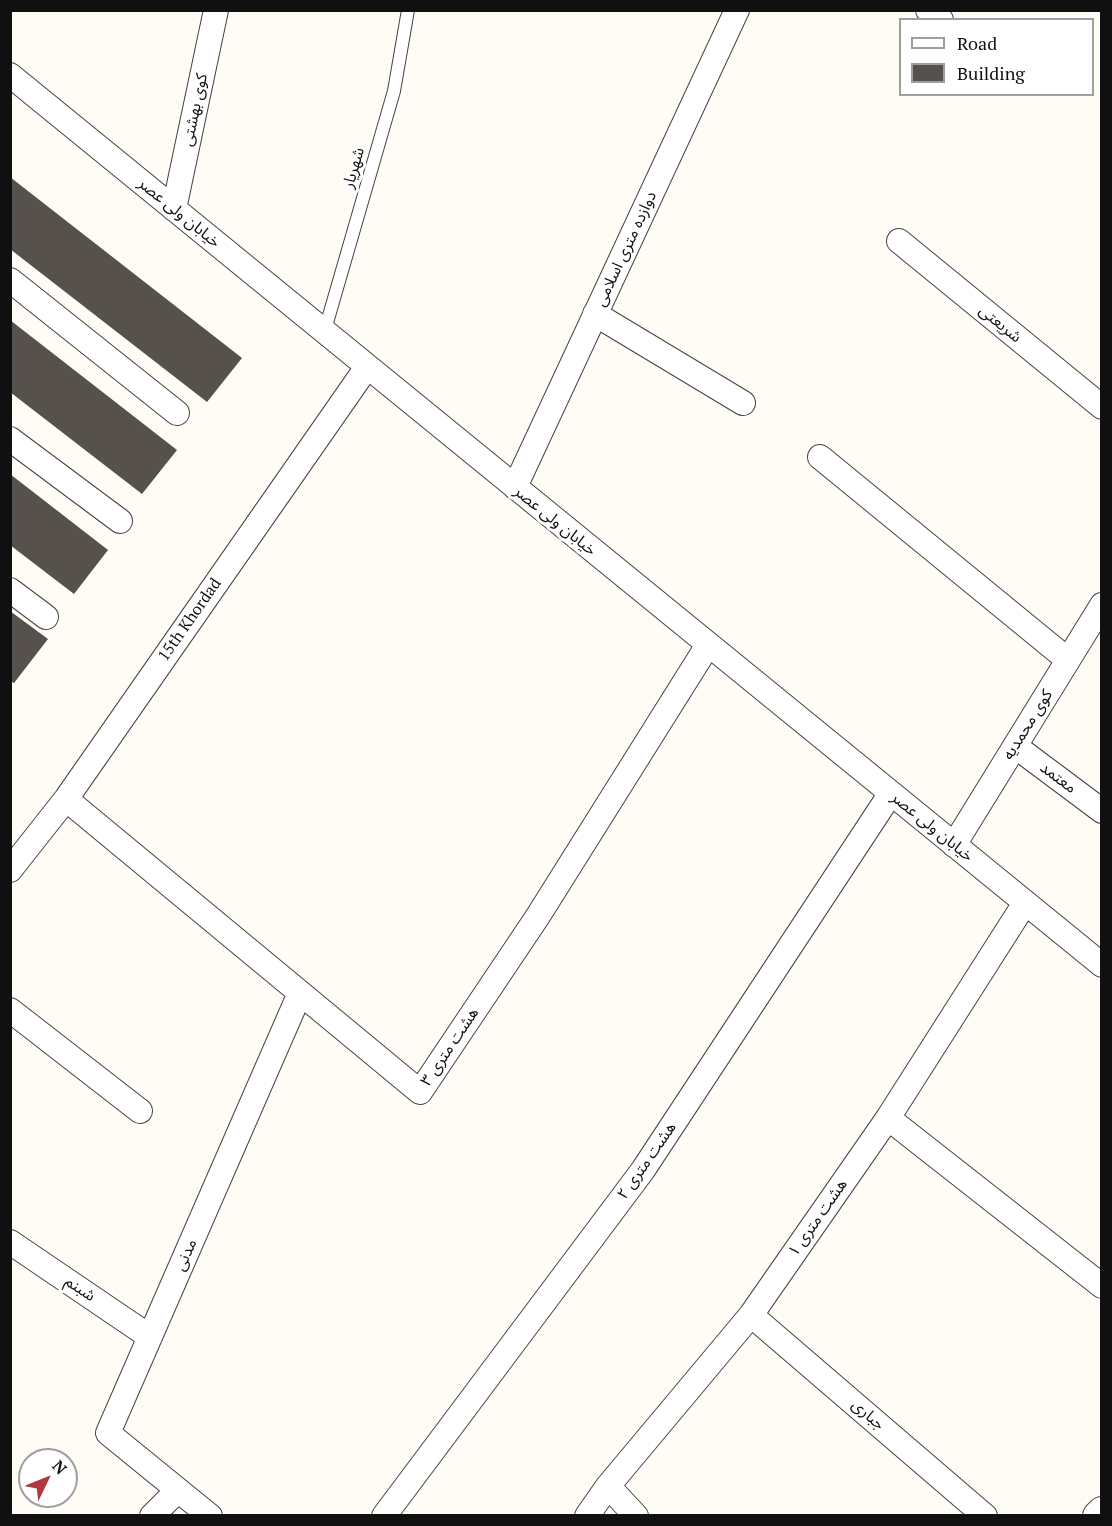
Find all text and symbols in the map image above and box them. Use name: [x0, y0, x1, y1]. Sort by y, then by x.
legend: [899, 18, 1094, 96]
text: Road: [957, 31, 997, 55]
text: Building: [957, 61, 1025, 85]
street label: کوی بهشتی: [178, 72, 212, 148]
street label: شهریار: [339, 145, 369, 191]
street label: خیابان ولی عصر: [134, 174, 224, 252]
street label: دوازده متری اسلامی: [591, 188, 661, 310]
street label: شریعتی: [975, 301, 1025, 347]
street label: خیابان ولی عصر: [510, 482, 600, 560]
street label: 15th Khordad: [154, 575, 226, 665]
street label: کوی محمدیه: [999, 686, 1057, 764]
street label: معتمد: [1036, 758, 1080, 798]
street label: خیابان ولی عصر: [887, 788, 977, 866]
street label: هشت متری ۳: [417, 1004, 483, 1090]
street label: هشت متری ۲: [613, 1119, 681, 1203]
street label: هشت متری ۱: [784, 1176, 852, 1260]
street label: مدنی: [171, 1236, 201, 1274]
street label: شبنم: [61, 1272, 99, 1306]
street label: جباری: [848, 1395, 888, 1435]
north arrow: [18, 1448, 78, 1508]
text: N: [48, 1455, 72, 1479]

